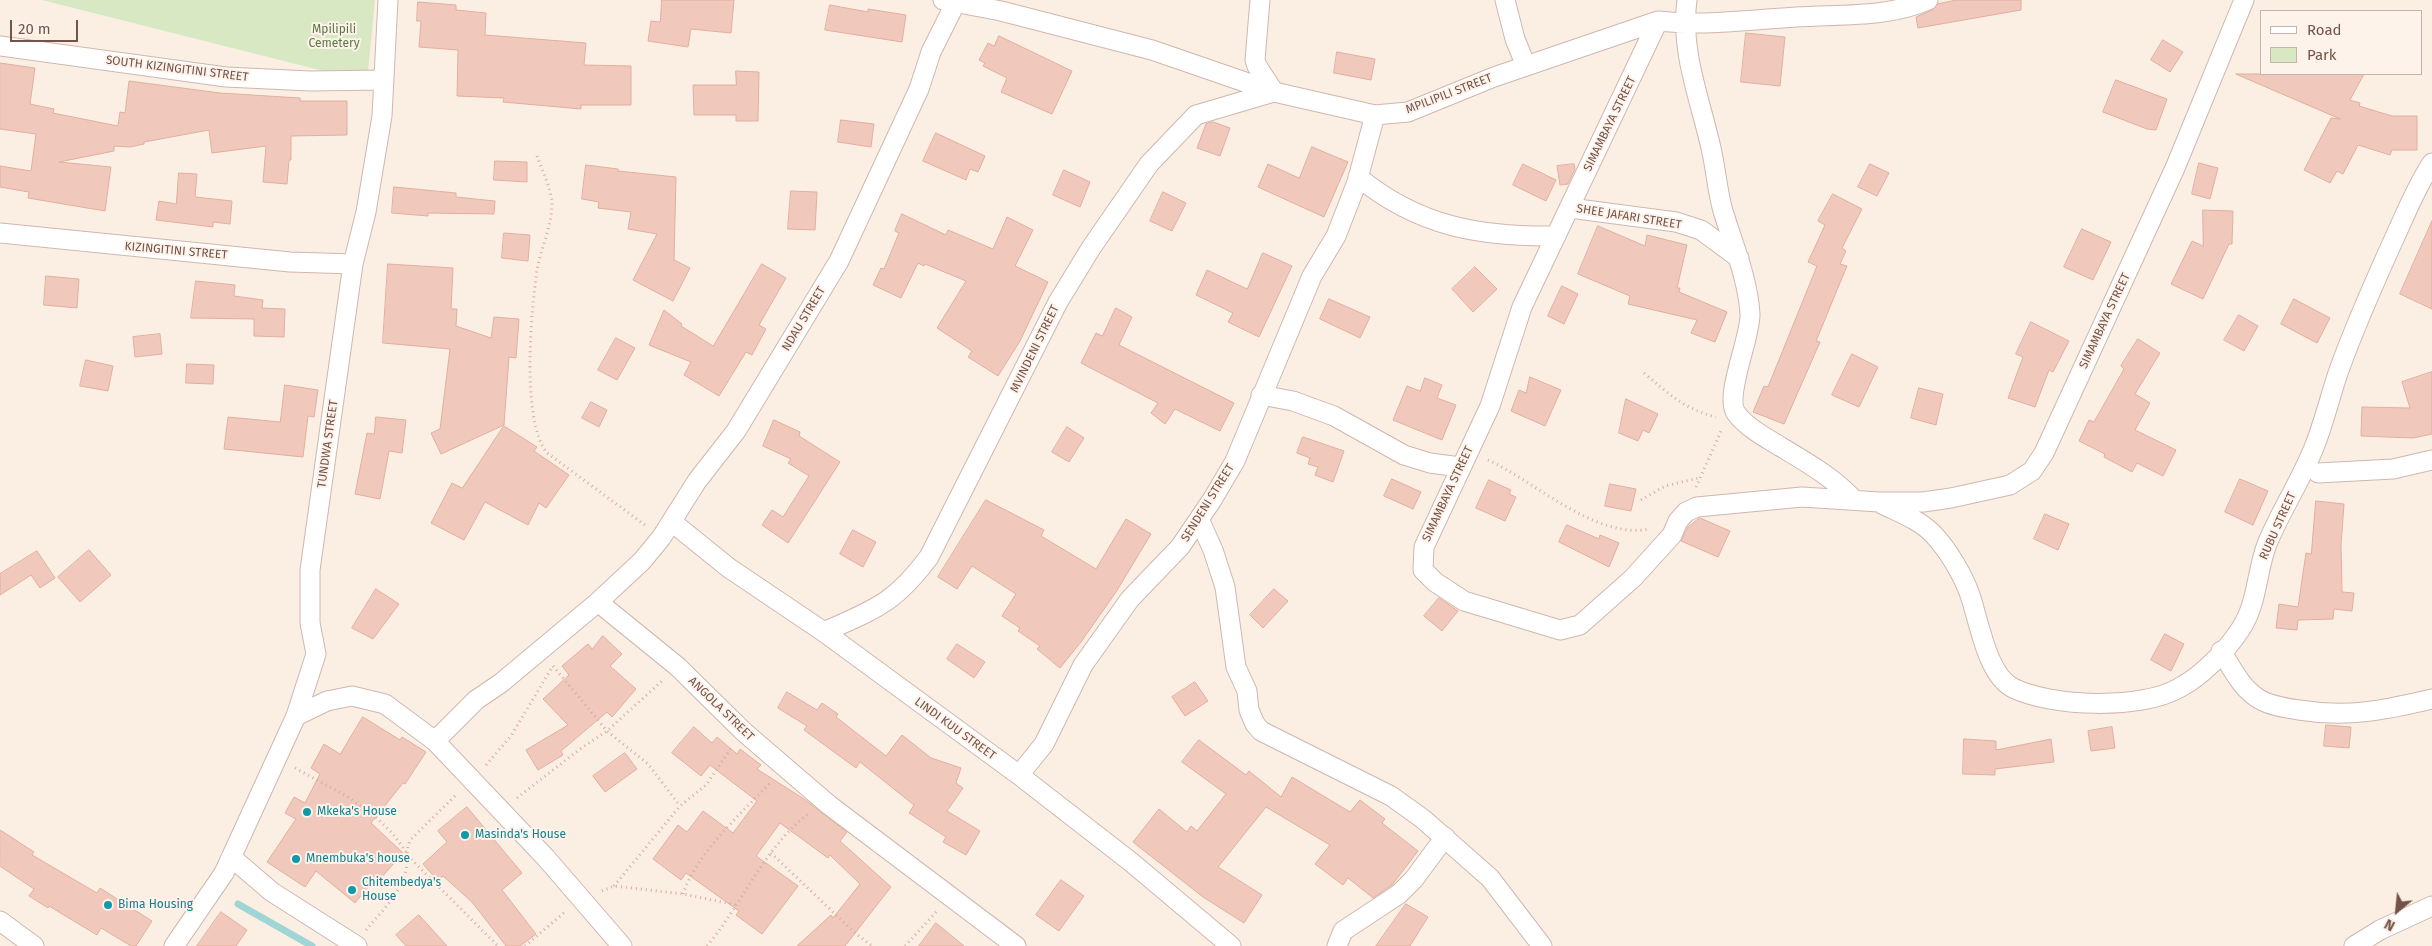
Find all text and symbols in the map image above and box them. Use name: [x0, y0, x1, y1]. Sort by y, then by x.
scale bar: [12, 10, 80, 42]
legend: [2260, 10, 2422, 75]
text: 20 m: [18, 20, 51, 38]
text: Road: [2307, 21, 2342, 39]
park label: Mpilipili Cemetery: [308, 23, 360, 51]
text: Park: [2307, 46, 2337, 64]
street label: SOUTH KIZINGITINI STREET: [105, 53, 249, 85]
street label: MPILIPILI STREET: [1404, 71, 1494, 117]
street label: SIMAMBAYA STREET: [1581, 74, 1639, 174]
street label: SHEE JAFARI STREET: [1575, 202, 1683, 232]
street label: KIZINGITINI STREET: [124, 239, 228, 263]
street label: SIMAMBAYA STREET: [2076, 271, 2134, 371]
street label: NDAU STREET: [779, 284, 829, 354]
street label: MVINDENI STREET: [1008, 303, 1062, 395]
street label: TUNDWA STREET: [315, 399, 341, 489]
street label: SIMAMBAYA STREET: [1419, 444, 1477, 544]
street label: SENDENI STREET: [1178, 461, 1238, 545]
street label: RUBU STREET: [2257, 490, 2299, 562]
street label: ANGOLA STREET: [685, 674, 757, 744]
street label: LINDI KUU STREET: [912, 695, 998, 763]
place label: Mkeka's House: [317, 805, 397, 819]
marker: Mkeka's House: [301, 806, 313, 818]
place label: Masinda's House: [475, 828, 566, 842]
marker: Masinda's House: [459, 829, 471, 841]
place label: Mnembuka's house: [306, 852, 410, 866]
marker: Mnembuka's house: [290, 853, 302, 865]
place label: Chitembedya's House: [362, 876, 441, 904]
marker: Chitembedya's House: [346, 884, 358, 896]
north arrow: [2372, 886, 2422, 936]
place label: Bima Housing: [118, 898, 193, 912]
marker: Bima Housing: [102, 899, 114, 911]
text: N: [2382, 915, 2398, 934]

